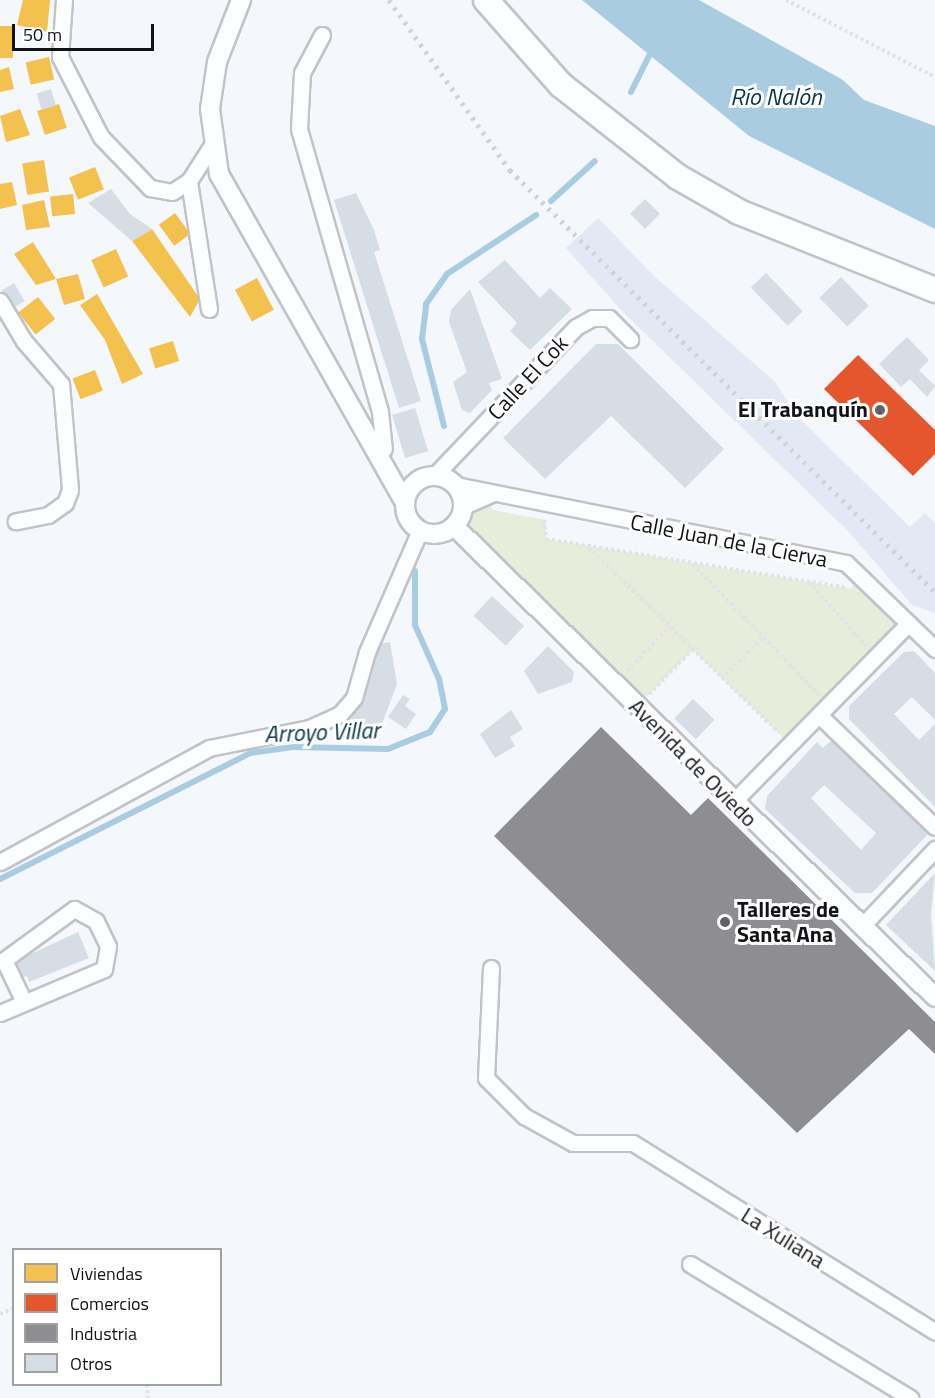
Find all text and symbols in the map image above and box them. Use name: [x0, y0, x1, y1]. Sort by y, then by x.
scale bar: [15, 12, 158, 50]
text: 50 m: [23, 21, 62, 48]
water label: Río Nalón: [730, 83, 822, 111]
street label: Calle El Cok: [483, 331, 573, 425]
place label: El Trabanquín: [738, 397, 868, 423]
marker: El Trabanquín: [873, 403, 887, 417]
street label: Calle Juan de la Cierva: [628, 509, 830, 573]
street label: Avenida de Oviedo: [623, 693, 763, 833]
water label: Arroyo Villar: [264, 716, 380, 748]
place label: Talleres de Santa Ana: [737, 896, 839, 948]
marker: Talleres de Santa Ana: [718, 915, 732, 929]
street label: La Xuliana: [736, 1202, 830, 1274]
legend: [12, 1248, 222, 1386]
text: Viviendas: [70, 1260, 143, 1287]
text: Comercios: [70, 1290, 149, 1317]
text: Industria: [70, 1320, 137, 1347]
text: Otros: [70, 1350, 112, 1377]

